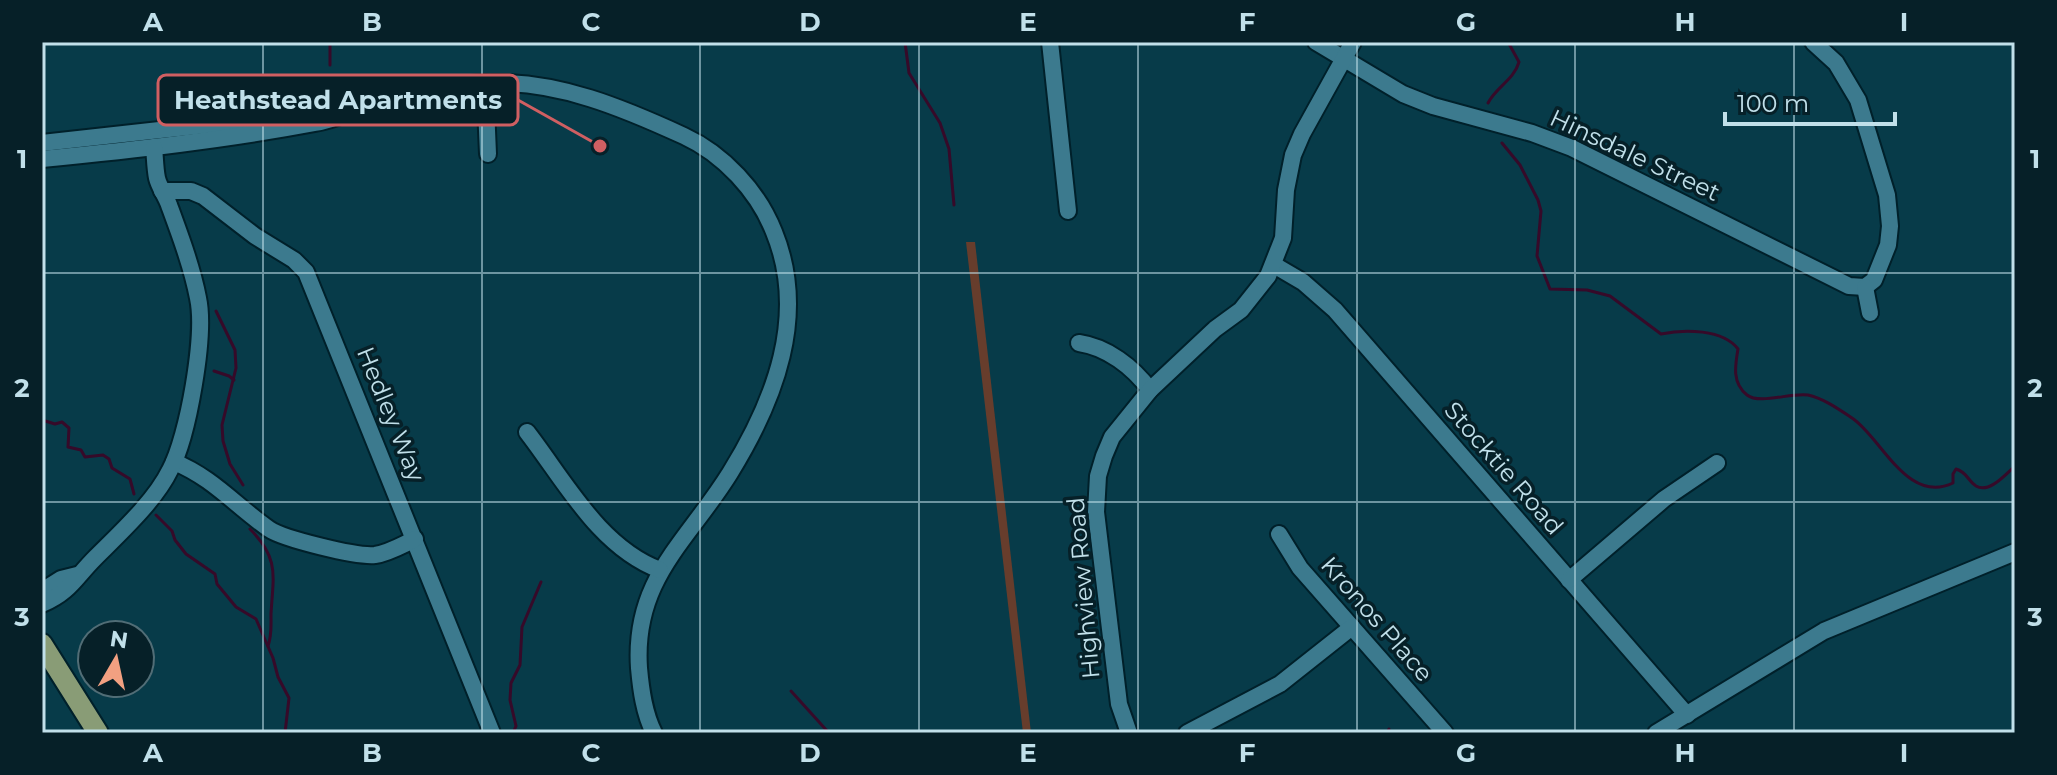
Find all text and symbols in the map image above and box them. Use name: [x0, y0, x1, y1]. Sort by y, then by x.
text: A: [142, 6, 164, 38]
text: B: [362, 6, 382, 38]
text: C: [582, 6, 601, 38]
text: D: [799, 6, 821, 38]
text: E: [1019, 6, 1037, 38]
text: F: [1239, 6, 1255, 38]
text: G: [1456, 6, 1476, 38]
text: H: [1674, 6, 1696, 38]
text: I: [1900, 6, 1908, 38]
callout: Heathstead Apartments: [158, 75, 518, 125]
scale bar: [1725, 76, 1895, 126]
text: Heathstead Apartments: [174, 84, 502, 116]
text: 100 m: [1737, 89, 1809, 118]
street label: Hinsdale Street: [1545, 103, 1725, 207]
text: 1: [17, 143, 27, 175]
text: 1: [2030, 143, 2040, 175]
street label: Hedley Way: [351, 343, 431, 485]
text: 2: [14, 372, 30, 404]
text: 2: [2027, 372, 2043, 404]
street label: Stocktie Road: [1438, 396, 1570, 540]
street label: Highview Road: [1061, 496, 1105, 680]
street label: Kronos Place: [1315, 551, 1439, 687]
text: 3: [13, 601, 30, 633]
text: 3: [2026, 601, 2043, 633]
north arrow: [76, 619, 156, 699]
text: N: [108, 625, 130, 654]
text: A: [142, 737, 164, 769]
text: B: [362, 737, 382, 769]
text: C: [582, 737, 601, 769]
text: D: [799, 737, 821, 769]
text: E: [1019, 737, 1037, 769]
text: F: [1239, 737, 1255, 769]
text: G: [1456, 737, 1476, 769]
text: H: [1674, 737, 1696, 769]
text: I: [1900, 737, 1908, 769]

